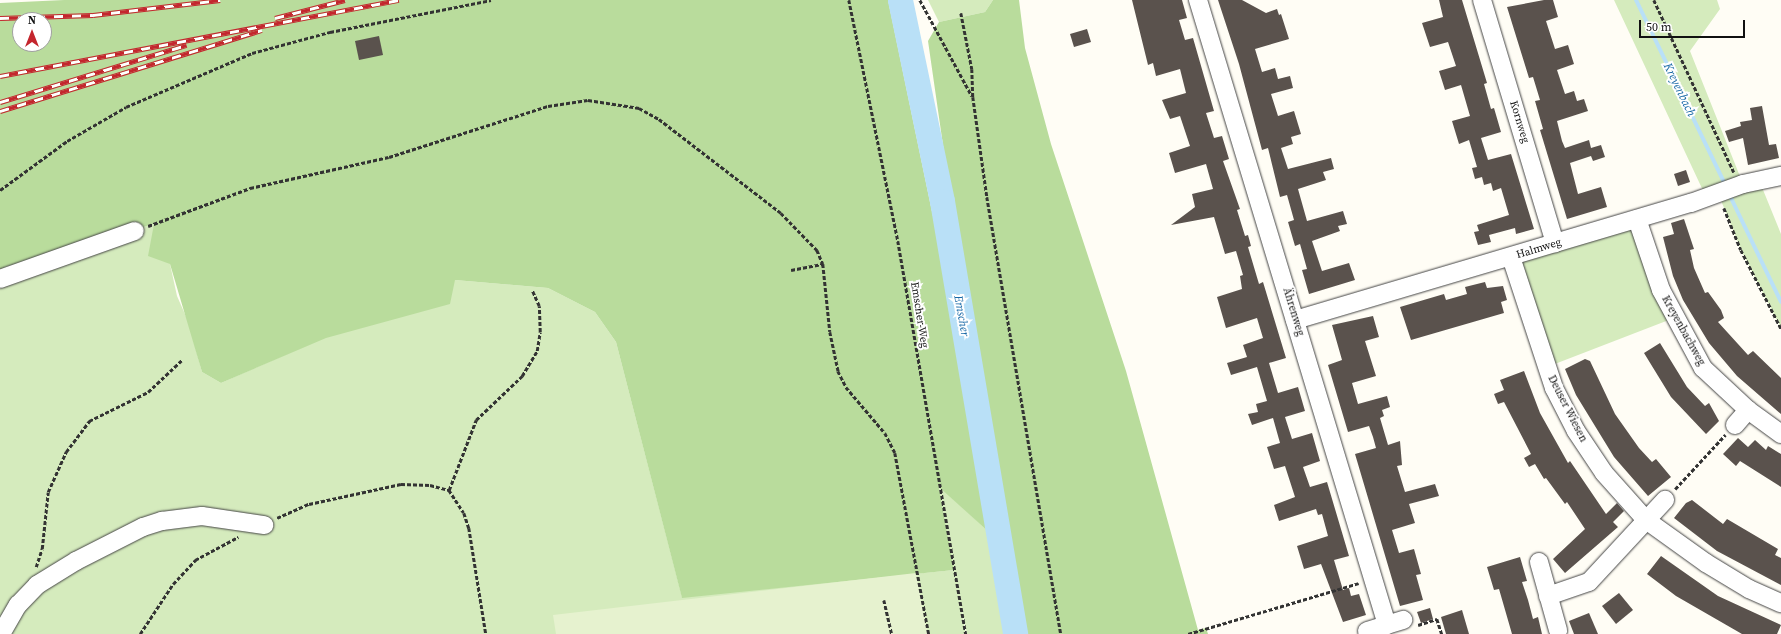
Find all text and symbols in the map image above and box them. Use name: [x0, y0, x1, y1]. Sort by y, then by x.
north arrow: [12, 12, 52, 52]
scale bar: [1641, 12, 1747, 38]
text: N: [28, 13, 36, 28]
text: 50 m: [1646, 19, 1672, 35]
water label: Kreyenbach: [1660, 61, 1698, 119]
street label: Kornweg: [1506, 99, 1532, 145]
street label: Halmweg: [1515, 236, 1563, 262]
street label: Emscher-Weg: [907, 281, 931, 349]
street label: Ährenweg: [1279, 286, 1307, 338]
water label: Emscher: [950, 294, 972, 338]
street label: Kreyenbachweg: [1658, 294, 1708, 368]
street label: Deuser Wiesen: [1544, 373, 1590, 445]

